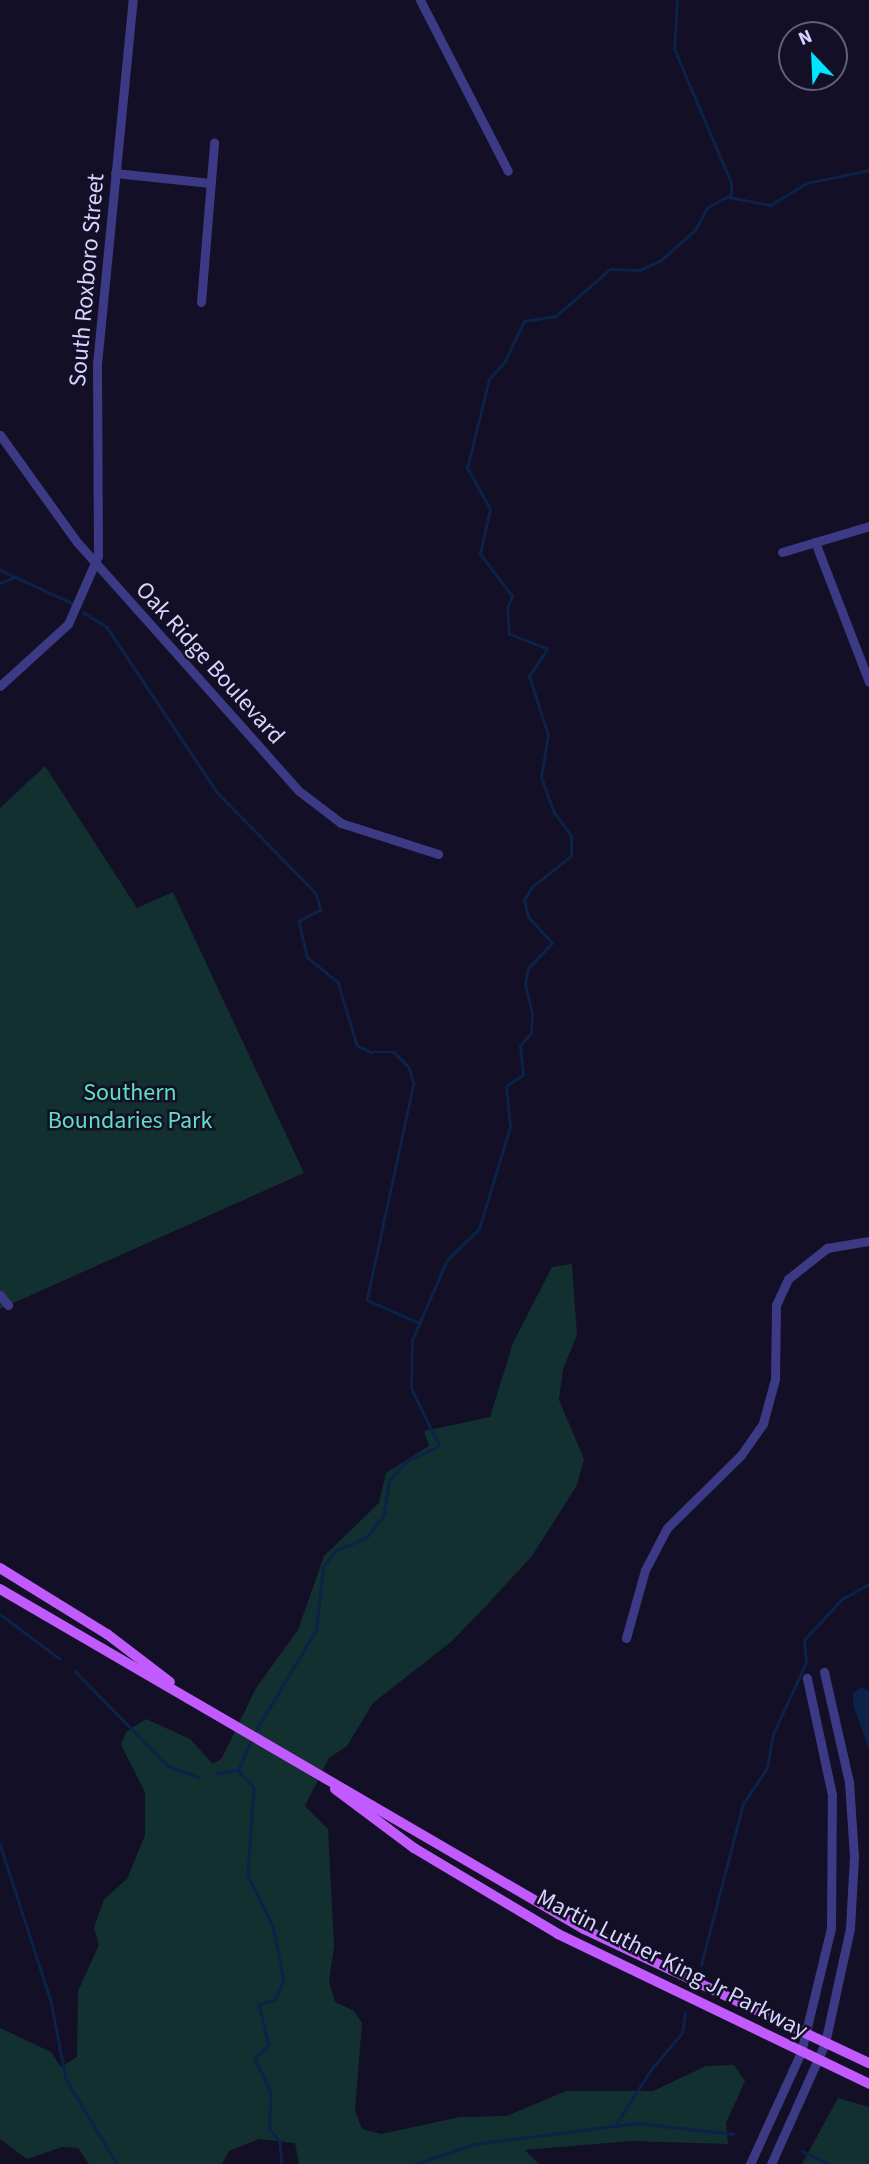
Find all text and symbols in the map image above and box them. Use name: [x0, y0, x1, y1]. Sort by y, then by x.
north arrow: [778, 21, 848, 91]
text: N: [794, 23, 816, 53]
street label: South Roxboro Street: [63, 172, 111, 388]
street label: Oak Ridge Boulevard: [130, 576, 290, 750]
park label: Southern Boundaries Park: [48, 1079, 212, 1135]
street label: Martin Luther King Jr Parkway: [532, 1883, 812, 2045]

